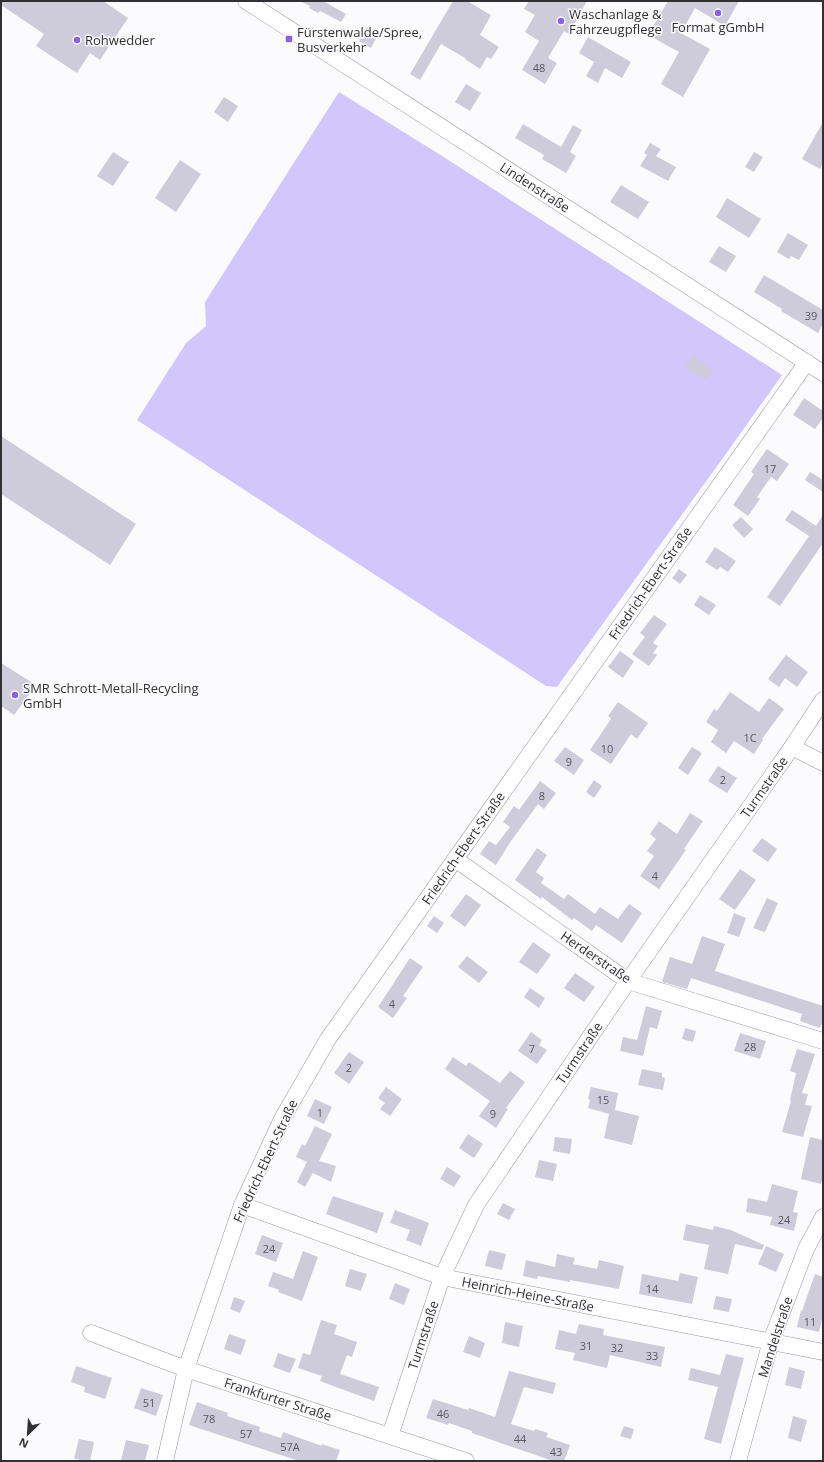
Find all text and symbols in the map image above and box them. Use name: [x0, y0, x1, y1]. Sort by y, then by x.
place label: Waschanlage & Fahrzeugpflege: [569, 5, 662, 38]
marker: Format gGmbH: [713, 8, 723, 18]
marker: Waschanlage & Fahrzeugpflege: [556, 16, 566, 26]
place label: Format gGmbH: [671, 18, 765, 36]
place label: Fürstenwalde/Spree, Busverkehr: [297, 23, 422, 56]
place label: Rohwedder: [85, 31, 155, 49]
marker: Fürstenwalde/Spree, Busverkehr: [284, 34, 294, 44]
marker: Rohwedder: [72, 35, 82, 45]
house number: 48: [533, 60, 545, 75]
street label: Lindenstraße: [497, 158, 573, 216]
house number: 39: [805, 308, 817, 323]
house number: 17: [764, 461, 776, 476]
street label: Friedrich-Ebert-Straße: [604, 523, 696, 643]
place label: SMR Schrott-Metall-Recycling GmbH: [23, 679, 199, 712]
marker: SMR Schrott-Metall-Recycling GmbH: [10, 690, 20, 700]
house number: 1C: [743, 730, 757, 745]
house number: 10: [601, 741, 613, 756]
street label: Turmstraße: [736, 753, 792, 821]
house number: 9: [566, 754, 572, 769]
house number: 2: [720, 772, 726, 787]
street label: Friedrich-Ebert-Straße: [417, 788, 509, 908]
house number: 8: [539, 788, 545, 803]
house number: 4: [652, 868, 659, 883]
street label: Herderstraße: [557, 927, 635, 987]
house number: 4: [389, 996, 396, 1011]
street label: Turmstraße: [552, 1018, 606, 1088]
house number: 28: [744, 1039, 756, 1054]
house number: 7: [529, 1041, 535, 1056]
house number: 2: [346, 1060, 352, 1075]
house number: 15: [597, 1092, 609, 1107]
street label: Friedrich-Ebert-Straße: [229, 1097, 301, 1225]
house number: 1: [317, 1105, 323, 1120]
house number: 9: [490, 1106, 496, 1121]
house number: 24: [778, 1212, 791, 1227]
house number: 24: [263, 1241, 276, 1256]
street label: Heinrich-Heine-Straße: [460, 1272, 596, 1316]
house number: 14: [646, 1281, 659, 1296]
street label: Mandelstraße: [753, 1294, 797, 1380]
street label: Turmstraße: [403, 1298, 443, 1372]
house number: 11: [804, 1314, 816, 1329]
house number: 31: [580, 1338, 592, 1353]
house number: 32: [611, 1340, 623, 1355]
house number: 33: [646, 1348, 658, 1363]
street label: Frankfurter Straße: [222, 1373, 334, 1425]
house number: 51: [143, 1395, 155, 1410]
house number: 46: [437, 1406, 449, 1421]
house number: 78: [203, 1411, 215, 1426]
north arrow: [8, 1414, 48, 1454]
house number: 57: [240, 1426, 252, 1441]
house number: 44: [514, 1431, 527, 1446]
text: N: [16, 1435, 31, 1452]
house number: 57A: [280, 1439, 300, 1454]
house number: 43: [550, 1444, 562, 1459]

